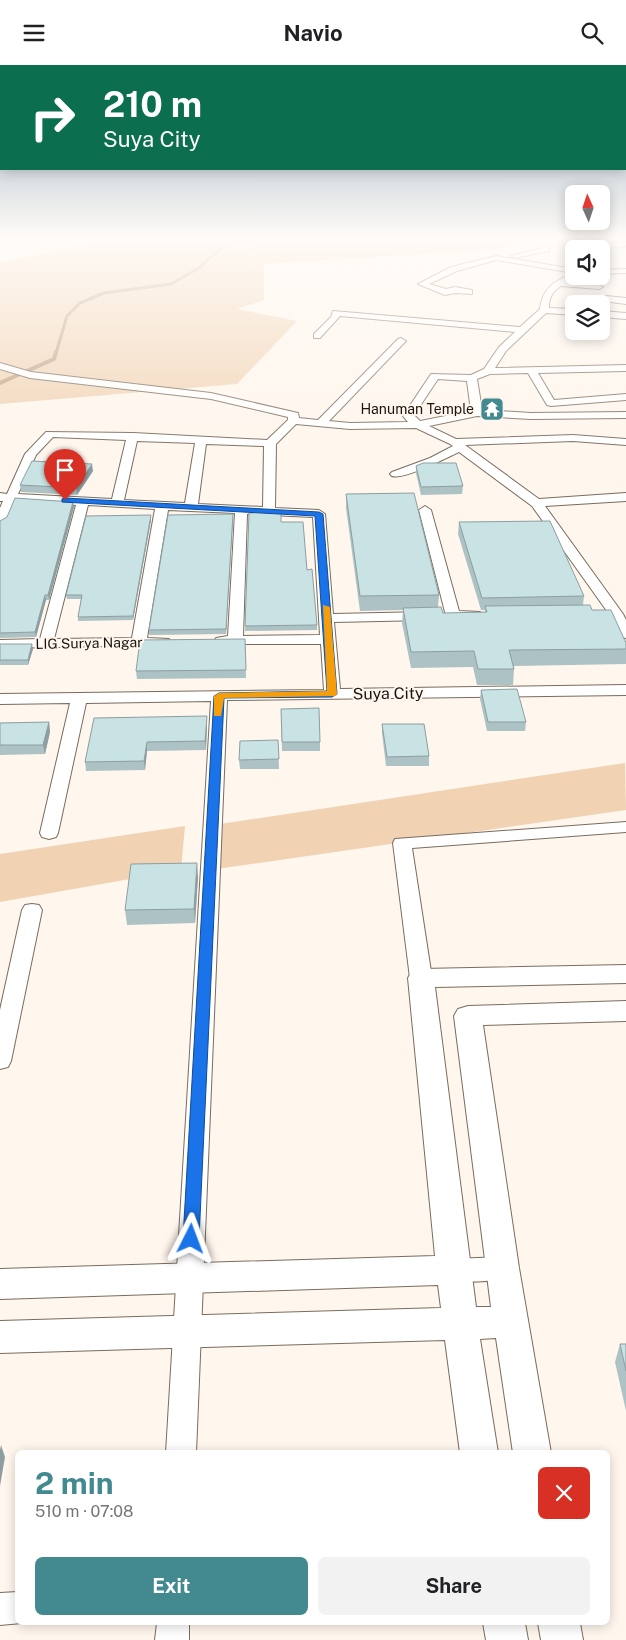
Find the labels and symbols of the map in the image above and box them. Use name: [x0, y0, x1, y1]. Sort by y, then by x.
north arrow: [565, 185, 610, 230]
temple icon: Hanuman Temple: [479, 396, 505, 422]
place label: Hanuman Temple: [360, 401, 474, 417]
pin: [44, 449, 86, 500]
street label: LIG Surya Nagar: [35, 634, 143, 652]
street label: Suya City: [352, 683, 424, 704]
position arrow: [164, 1212, 216, 1264]

